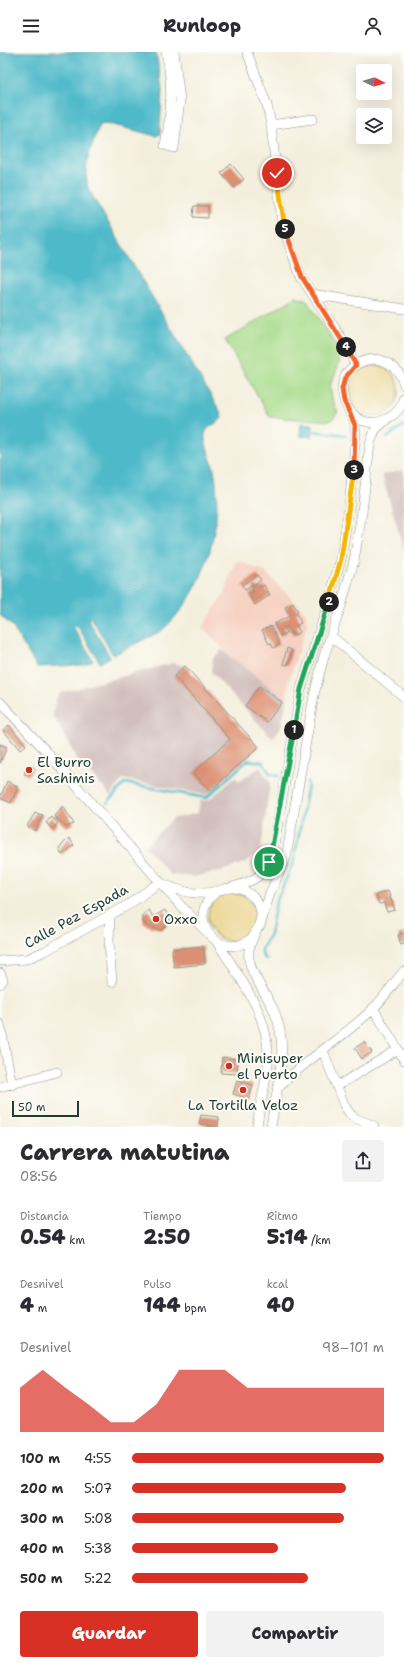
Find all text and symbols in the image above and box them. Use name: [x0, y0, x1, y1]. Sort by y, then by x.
text: Runloop: [163, 14, 241, 38]
icon: menu: [20, 15, 42, 37]
icon: person: [362, 15, 384, 37]
north arrow: [356, 64, 392, 100]
map controls: [356, 64, 392, 144]
button: layers: [356, 108, 392, 144]
pin: [260, 156, 294, 190]
icon: check: [266, 162, 288, 184]
pin: 5: [275, 219, 295, 239]
text: 5: [282, 221, 288, 236]
pin: 4: [336, 337, 356, 357]
text: 4: [342, 339, 350, 354]
pin: 3: [344, 460, 364, 480]
text: 3: [350, 462, 358, 477]
pin: 2: [319, 592, 339, 612]
text: 2: [325, 594, 333, 609]
pin: 1: [284, 720, 304, 740]
text: 1: [291, 722, 297, 737]
place label: El Burro Sashimis: [37, 753, 95, 787]
marker: El Burro Sashimis: [24, 765, 34, 775]
pin: [252, 845, 286, 879]
icon: arrive: [258, 851, 280, 873]
street label: Calle Pez Espada: [21, 880, 131, 952]
place label: Oxxo: [164, 910, 197, 928]
marker: Oxxo: [151, 914, 161, 924]
place label: Minisuper el Puerto: [237, 1049, 304, 1083]
marker: Minisuper el Puerto: [224, 1061, 234, 1071]
marker: La Tortilla Veloz: [238, 1085, 248, 1095]
place label: La Tortilla Veloz: [188, 1096, 298, 1114]
scale bar: [12, 1099, 79, 1118]
text: 50 m: [18, 1100, 46, 1115]
text: Carrera matutina: [20, 1138, 230, 1167]
button: share: [342, 1140, 384, 1182]
text: 08:56: [20, 1168, 58, 1185]
text: Distancia: [20, 1209, 69, 1224]
text: Tiempo: [143, 1209, 181, 1224]
text: Ritmo: [267, 1209, 298, 1224]
text: 0.54: [20, 1224, 66, 1250]
text: 2:50: [143, 1224, 191, 1250]
text: 5:14: [267, 1224, 307, 1250]
text: km: [66, 1233, 85, 1248]
text: /km: [307, 1233, 331, 1248]
text: Desnivel: [20, 1277, 63, 1292]
text: Pulso: [143, 1277, 171, 1292]
text: kcal: [267, 1277, 288, 1292]
text: 4: [20, 1292, 34, 1318]
text: 144: [143, 1292, 181, 1318]
text: 40: [267, 1292, 295, 1318]
text: m: [34, 1301, 47, 1316]
text: bpm: [181, 1301, 206, 1316]
text: Desnivel: [20, 1339, 71, 1356]
text: 98–101 m: [322, 1339, 384, 1356]
text: 100 m: [20, 1450, 60, 1467]
text: 4:55: [84, 1450, 111, 1467]
text: 200 m: [20, 1480, 63, 1497]
text: 5:07: [84, 1480, 112, 1497]
text: 300 m: [20, 1510, 64, 1527]
text: 5:08: [84, 1510, 113, 1527]
text: 400 m: [20, 1540, 64, 1557]
text: 5:38: [84, 1540, 112, 1557]
text: 500 m: [20, 1570, 63, 1587]
text: 5:22: [84, 1570, 112, 1587]
button: Guardar: [20, 1611, 198, 1657]
button: Compartir: [206, 1611, 384, 1657]

